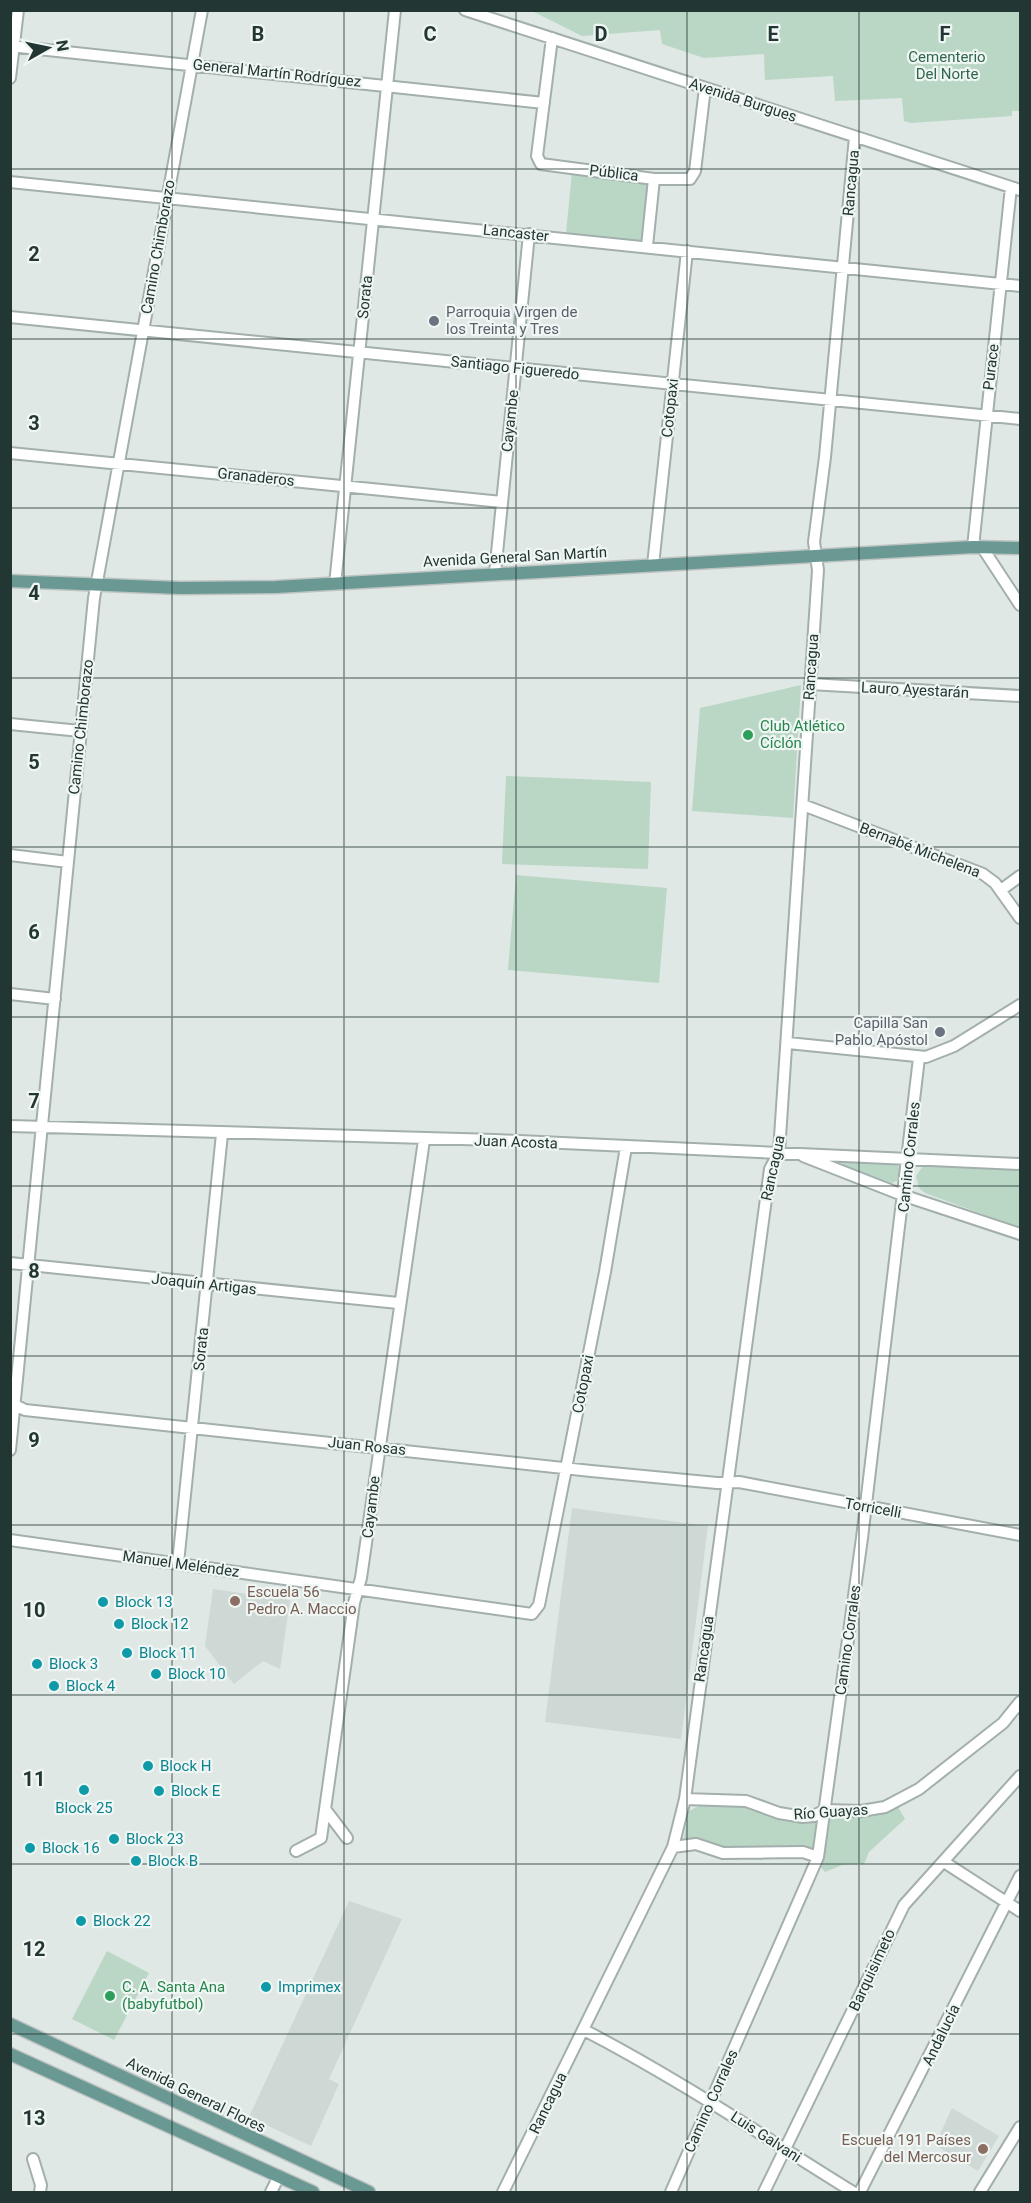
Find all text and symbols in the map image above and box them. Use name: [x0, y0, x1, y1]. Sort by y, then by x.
north arrow: [18, 18, 78, 78]
text: B: [252, 22, 264, 46]
text: C: [423, 22, 437, 46]
text: D: [595, 22, 608, 46]
text: E: [767, 22, 779, 46]
text: F: [940, 22, 951, 46]
text: N: [52, 39, 73, 53]
park label: Cementerio Del Norte: [908, 48, 986, 83]
street label: General Martín Rodríguez: [192, 55, 362, 91]
street label: Avenida Burgues: [687, 74, 799, 126]
street label: Rancagua: [839, 149, 863, 217]
street label: Pública: [588, 161, 640, 185]
street label: Camino Chimborazo: [137, 179, 179, 315]
street label: Lancaster: [482, 221, 550, 245]
text: 2: [28, 242, 40, 266]
street label: Sorata: [354, 274, 376, 320]
place label: Parroquia Virgen de los Treinta y Tres: [446, 303, 577, 338]
marker: Parroquia Virgen de los Treinta y Tres: [427, 314, 441, 328]
street label: Purace: [979, 343, 1003, 391]
street label: Santiago Figueredo: [450, 352, 580, 384]
street label: Cotopaxi: [658, 378, 682, 438]
street label: Cayambe: [498, 389, 522, 453]
text: 3: [28, 411, 40, 435]
street label: Granaderos: [217, 464, 295, 490]
street label: Avenida General San Martín: [423, 543, 607, 571]
text: 4: [28, 581, 40, 605]
street label: Rancagua: [800, 633, 822, 701]
street label: Camino Chimborazo: [65, 658, 97, 796]
street label: Lauro Ayestarán: [861, 678, 969, 702]
place label: Club Atlético Cíclón: [760, 717, 845, 752]
marker: Club Atlético Cíclón: [741, 728, 755, 742]
text: 5: [28, 750, 40, 774]
street label: Bernabé Michelena: [857, 819, 983, 881]
text: 6: [28, 920, 40, 944]
place label: Capilla San Pablo Apóstol: [835, 1014, 928, 1049]
marker: Capilla San Pablo Apóstol: [933, 1025, 947, 1039]
text: 7: [28, 1089, 40, 1113]
street label: Camino Corrales: [894, 1101, 924, 1213]
street label: Juan Acosta: [474, 1132, 558, 1152]
street label: Rancagua: [757, 1134, 789, 1202]
text: 8: [28, 1259, 40, 1283]
street label: Joaquín Artigas: [151, 1270, 257, 1298]
street label: Sorata: [190, 1326, 212, 1372]
street label: Cotopaxi: [569, 1353, 597, 1415]
text: 9: [28, 1428, 40, 1452]
street label: Juan Rosas: [327, 1433, 407, 1459]
street label: Cayambe: [358, 1475, 384, 1539]
street label: Torricelli: [843, 1494, 903, 1522]
street label: Manuel Meléndez: [121, 1547, 241, 1581]
place label: Escuela 56 Pedro A. Maccio: [247, 1583, 357, 1618]
street label: Camino Corrales: [831, 1584, 865, 1696]
place label: Block 13: [115, 1593, 173, 1611]
marker: Escuela 56 Pedro A. Maccio: [228, 1594, 242, 1608]
marker: Block 13: [96, 1595, 110, 1609]
text: 10: [23, 1598, 45, 1622]
place label: Block 12: [131, 1615, 189, 1633]
street label: Rancagua: [690, 1615, 718, 1683]
marker: Block 12: [112, 1617, 126, 1631]
place label: Block 11: [139, 1644, 197, 1662]
marker: Block 11: [120, 1646, 134, 1660]
place label: Block 3: [49, 1655, 98, 1673]
marker: Block 3: [30, 1657, 44, 1671]
place label: Block 10: [168, 1665, 226, 1683]
marker: Block 10: [149, 1667, 163, 1681]
place label: Block 4: [66, 1677, 116, 1695]
marker: Block 4: [47, 1679, 61, 1693]
place label: Block H: [160, 1757, 211, 1775]
marker: Block H: [141, 1759, 155, 1773]
text: 11: [23, 1767, 45, 1791]
place label: Block E: [171, 1782, 221, 1800]
marker: Block 25: [77, 1783, 91, 1797]
marker: Block E: [152, 1784, 166, 1798]
place label: Block 25: [55, 1799, 113, 1817]
street label: Río Guayas: [793, 1800, 869, 1824]
place label: Block 23: [126, 1830, 184, 1848]
marker: Block 23: [107, 1832, 121, 1846]
place label: Block 16: [42, 1839, 100, 1857]
marker: Block 16: [23, 1841, 37, 1855]
place label: Block B: [148, 1852, 198, 1870]
marker: Block B: [129, 1854, 143, 1868]
place label: Block 22: [93, 1912, 151, 1930]
marker: Block 22: [74, 1914, 88, 1928]
street label: Barquisimeto: [845, 1926, 899, 2014]
text: 12: [23, 1937, 45, 1961]
place label: C. A. Santa Ana (babyfutbol): [122, 1978, 225, 2013]
place label: Imprimex: [278, 1978, 341, 1996]
marker: Imprimex: [259, 1980, 273, 1994]
marker: C. A. Santa Ana (babyfutbol): [103, 1989, 117, 2003]
street label: Andalucía: [918, 2001, 964, 2069]
street label: Camino Corrales: [680, 2047, 742, 2155]
street label: Avenida General Flores: [123, 2053, 269, 2137]
street label: Rancagua: [525, 2069, 571, 2137]
text: 13: [23, 2106, 45, 2130]
street label: Luis Galvani: [727, 2108, 805, 2166]
place label: Escuela 191 Países del Mercosur: [841, 2131, 971, 2166]
marker: Escuela 191 Países del Mercosur: [976, 2142, 990, 2156]

